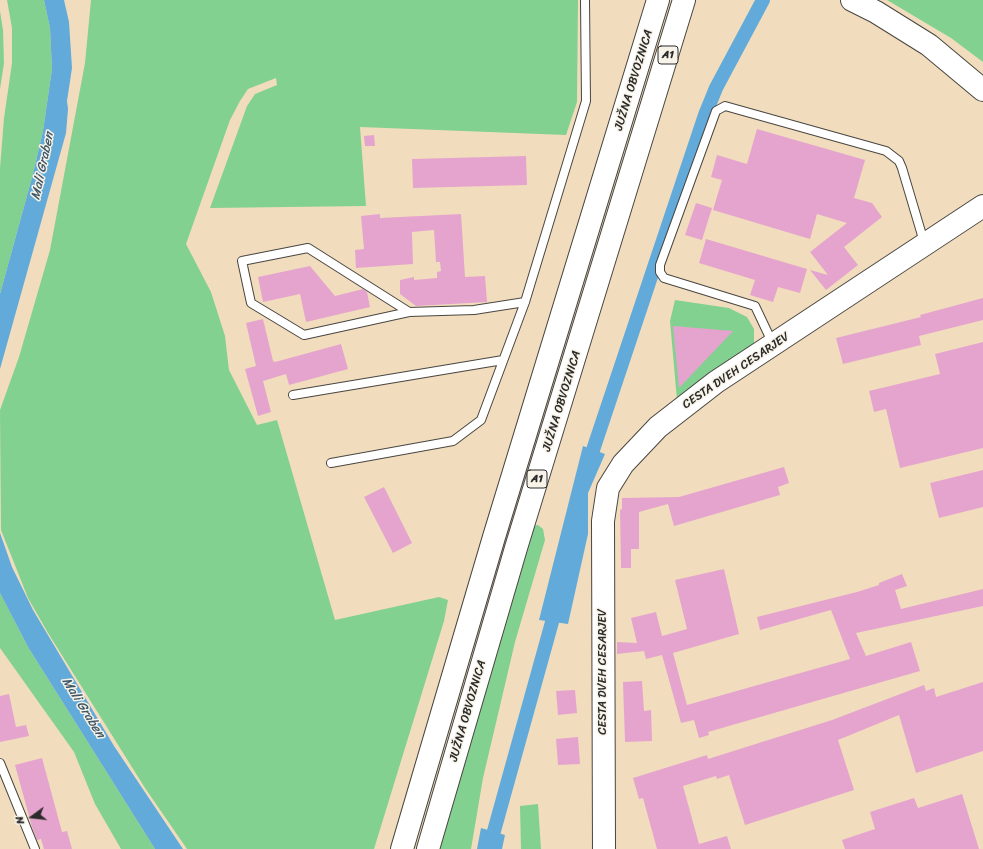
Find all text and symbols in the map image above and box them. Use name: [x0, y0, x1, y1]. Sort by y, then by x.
street label: JUŽNA OBVOZNICA: [612, 28, 656, 132]
road number: A1: [658, 46, 678, 64]
water label: Mali Graben: [28, 131, 58, 201]
street label: CESTA DVEH CESARJEV: [680, 330, 792, 412]
street label: JUŽNA OBVOZNICA: [540, 349, 584, 453]
road number: A1: [527, 470, 547, 488]
street label: CESTA DVEH CESARJEV: [596, 609, 610, 735]
street label: JUŽNA OBVOZNICA: [447, 659, 489, 763]
water label: Mali Graben: [58, 675, 108, 741]
north arrow: [12, 797, 52, 837]
text: N: [10, 814, 30, 826]

